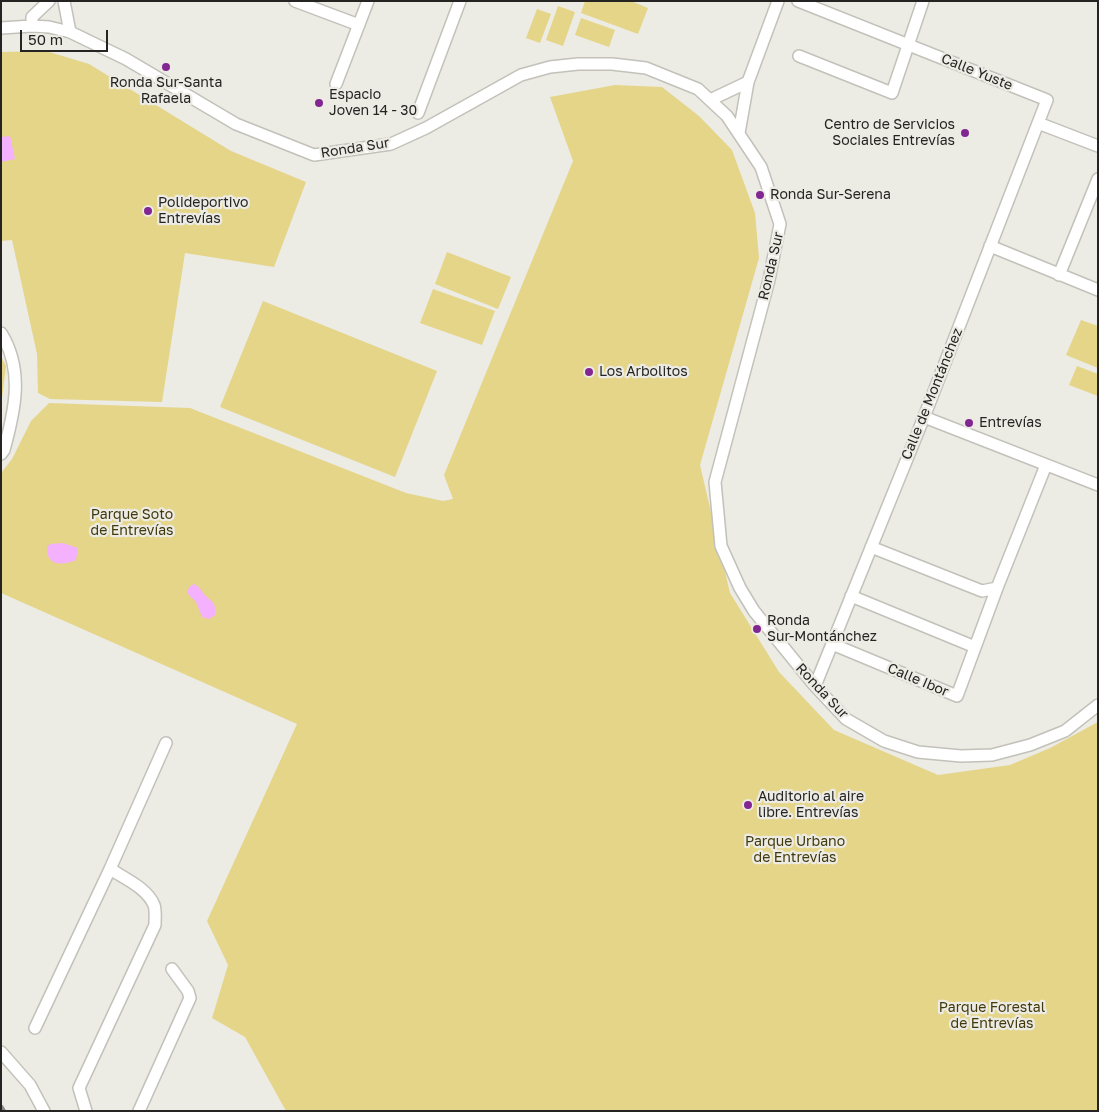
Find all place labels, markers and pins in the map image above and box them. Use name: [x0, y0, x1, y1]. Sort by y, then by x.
marker: Ronda Sur-Santa Rafaela: [160, 61, 172, 73]
place label: Ronda Sur-Santa Rafaela: [110, 75, 222, 108]
place label: Espacio Joven 14 - 30: [329, 87, 417, 120]
marker: Espacio Joven 14 - 30: [313, 97, 325, 109]
place label: Centro de Servicios Sociales Entrevías: [824, 117, 955, 150]
marker: Centro de Servicios Sociales Entrevías: [959, 127, 971, 139]
place label: Ronda Sur-Serena: [770, 187, 891, 203]
marker: Ronda Sur-Serena: [754, 189, 766, 201]
place label: Polideportivo Entrevías: [158, 195, 248, 228]
marker: Polideportivo Entrevías: [142, 205, 154, 217]
place label: Los Arbolitos: [599, 364, 688, 380]
marker: Los Arbolitos: [583, 366, 595, 378]
place label: Entrevías: [979, 415, 1042, 431]
marker: Entrevías: [963, 417, 975, 429]
place label: Ronda Sur-Montánchez: [767, 613, 877, 646]
marker: Ronda Sur-Montánchez: [751, 623, 763, 635]
place label: Auditorio al aire libre. Entrevías: [758, 789, 864, 822]
marker: Auditorio al aire libre. Entrevías: [742, 799, 754, 811]

